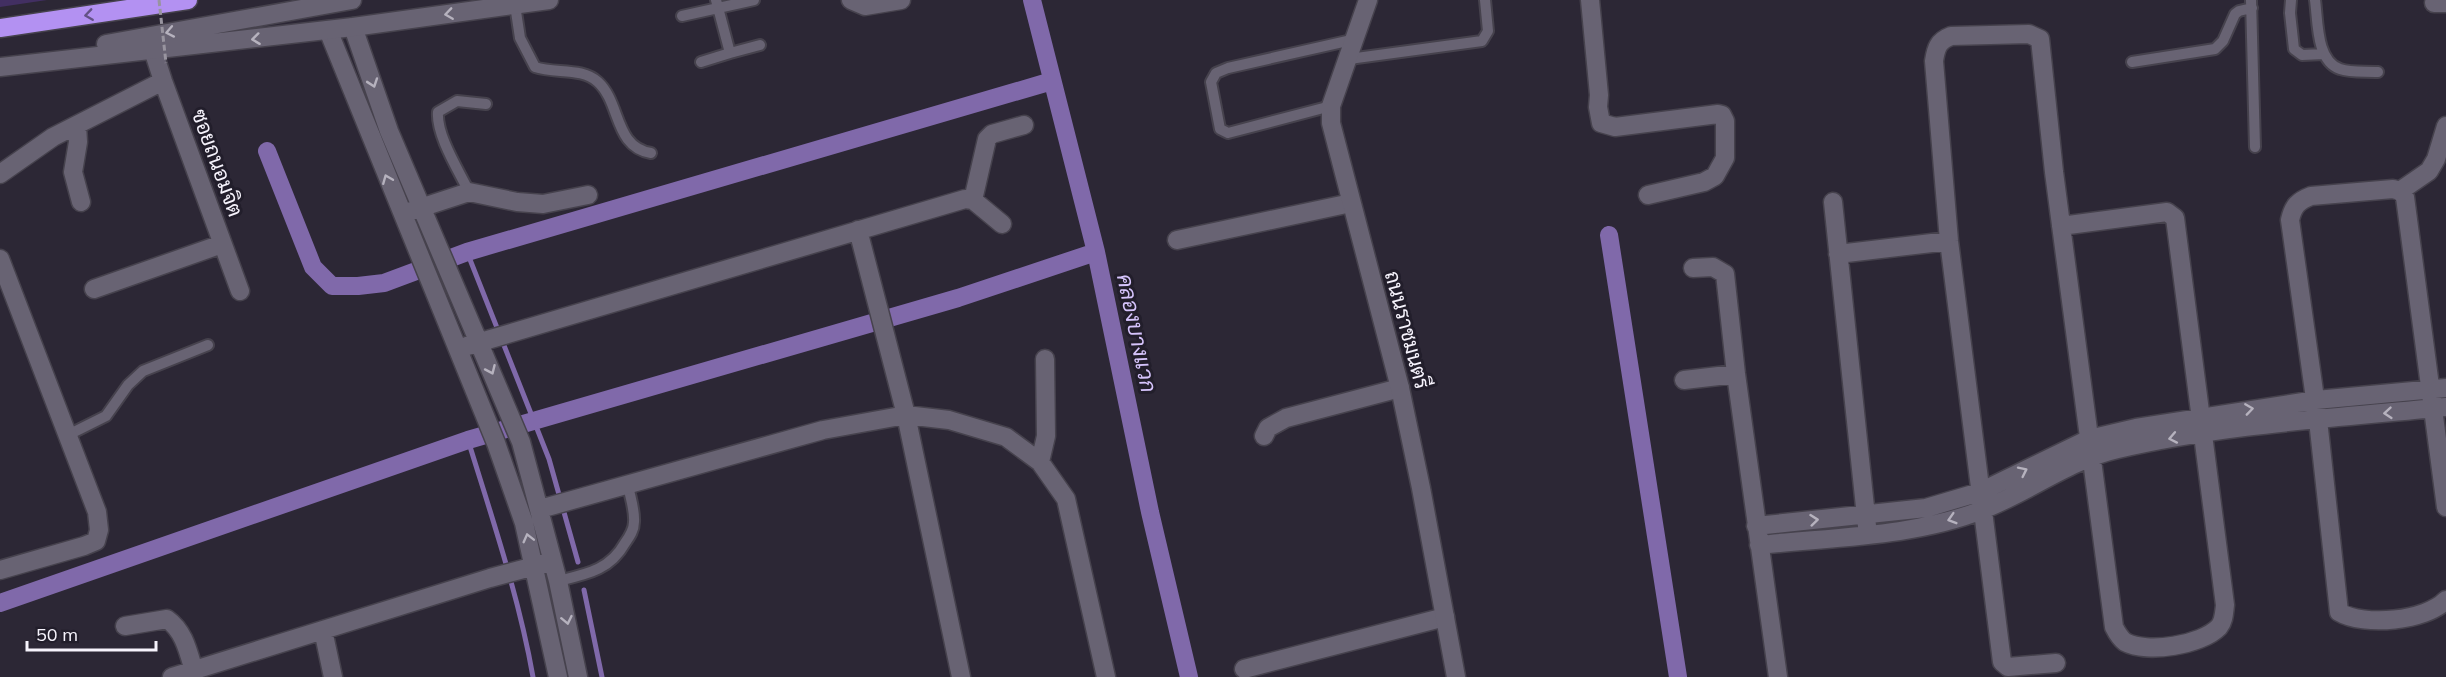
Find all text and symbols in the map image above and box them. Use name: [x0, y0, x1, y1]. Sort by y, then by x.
one-way arrow: [445, 7, 454, 20]
one-way arrow: [84, 8, 94, 20]
one-way arrow: [165, 25, 175, 38]
one-way arrow: [251, 32, 261, 44]
one-way arrow: [365, 77, 378, 88]
street label: ซอยถนอมจิต: [186, 105, 249, 220]
one-way arrow: [382, 175, 394, 186]
street label: ถนนราชมนตรี: [1380, 268, 1436, 392]
water label: คลองบางแวก: [1111, 271, 1163, 395]
one-way arrow: [483, 364, 495, 375]
one-way arrow: [2245, 404, 2254, 416]
one-way arrow: [2383, 406, 2392, 419]
one-way arrow: [2169, 431, 2179, 444]
one-way arrow: [2016, 467, 2027, 479]
one-way arrow: [1947, 512, 1958, 524]
one-way arrow: [1810, 514, 1819, 527]
one-way arrow: [522, 533, 535, 543]
scale bar: [27, 614, 156, 652]
one-way arrow: [559, 615, 572, 625]
text: 50 m: [36, 623, 78, 646]

